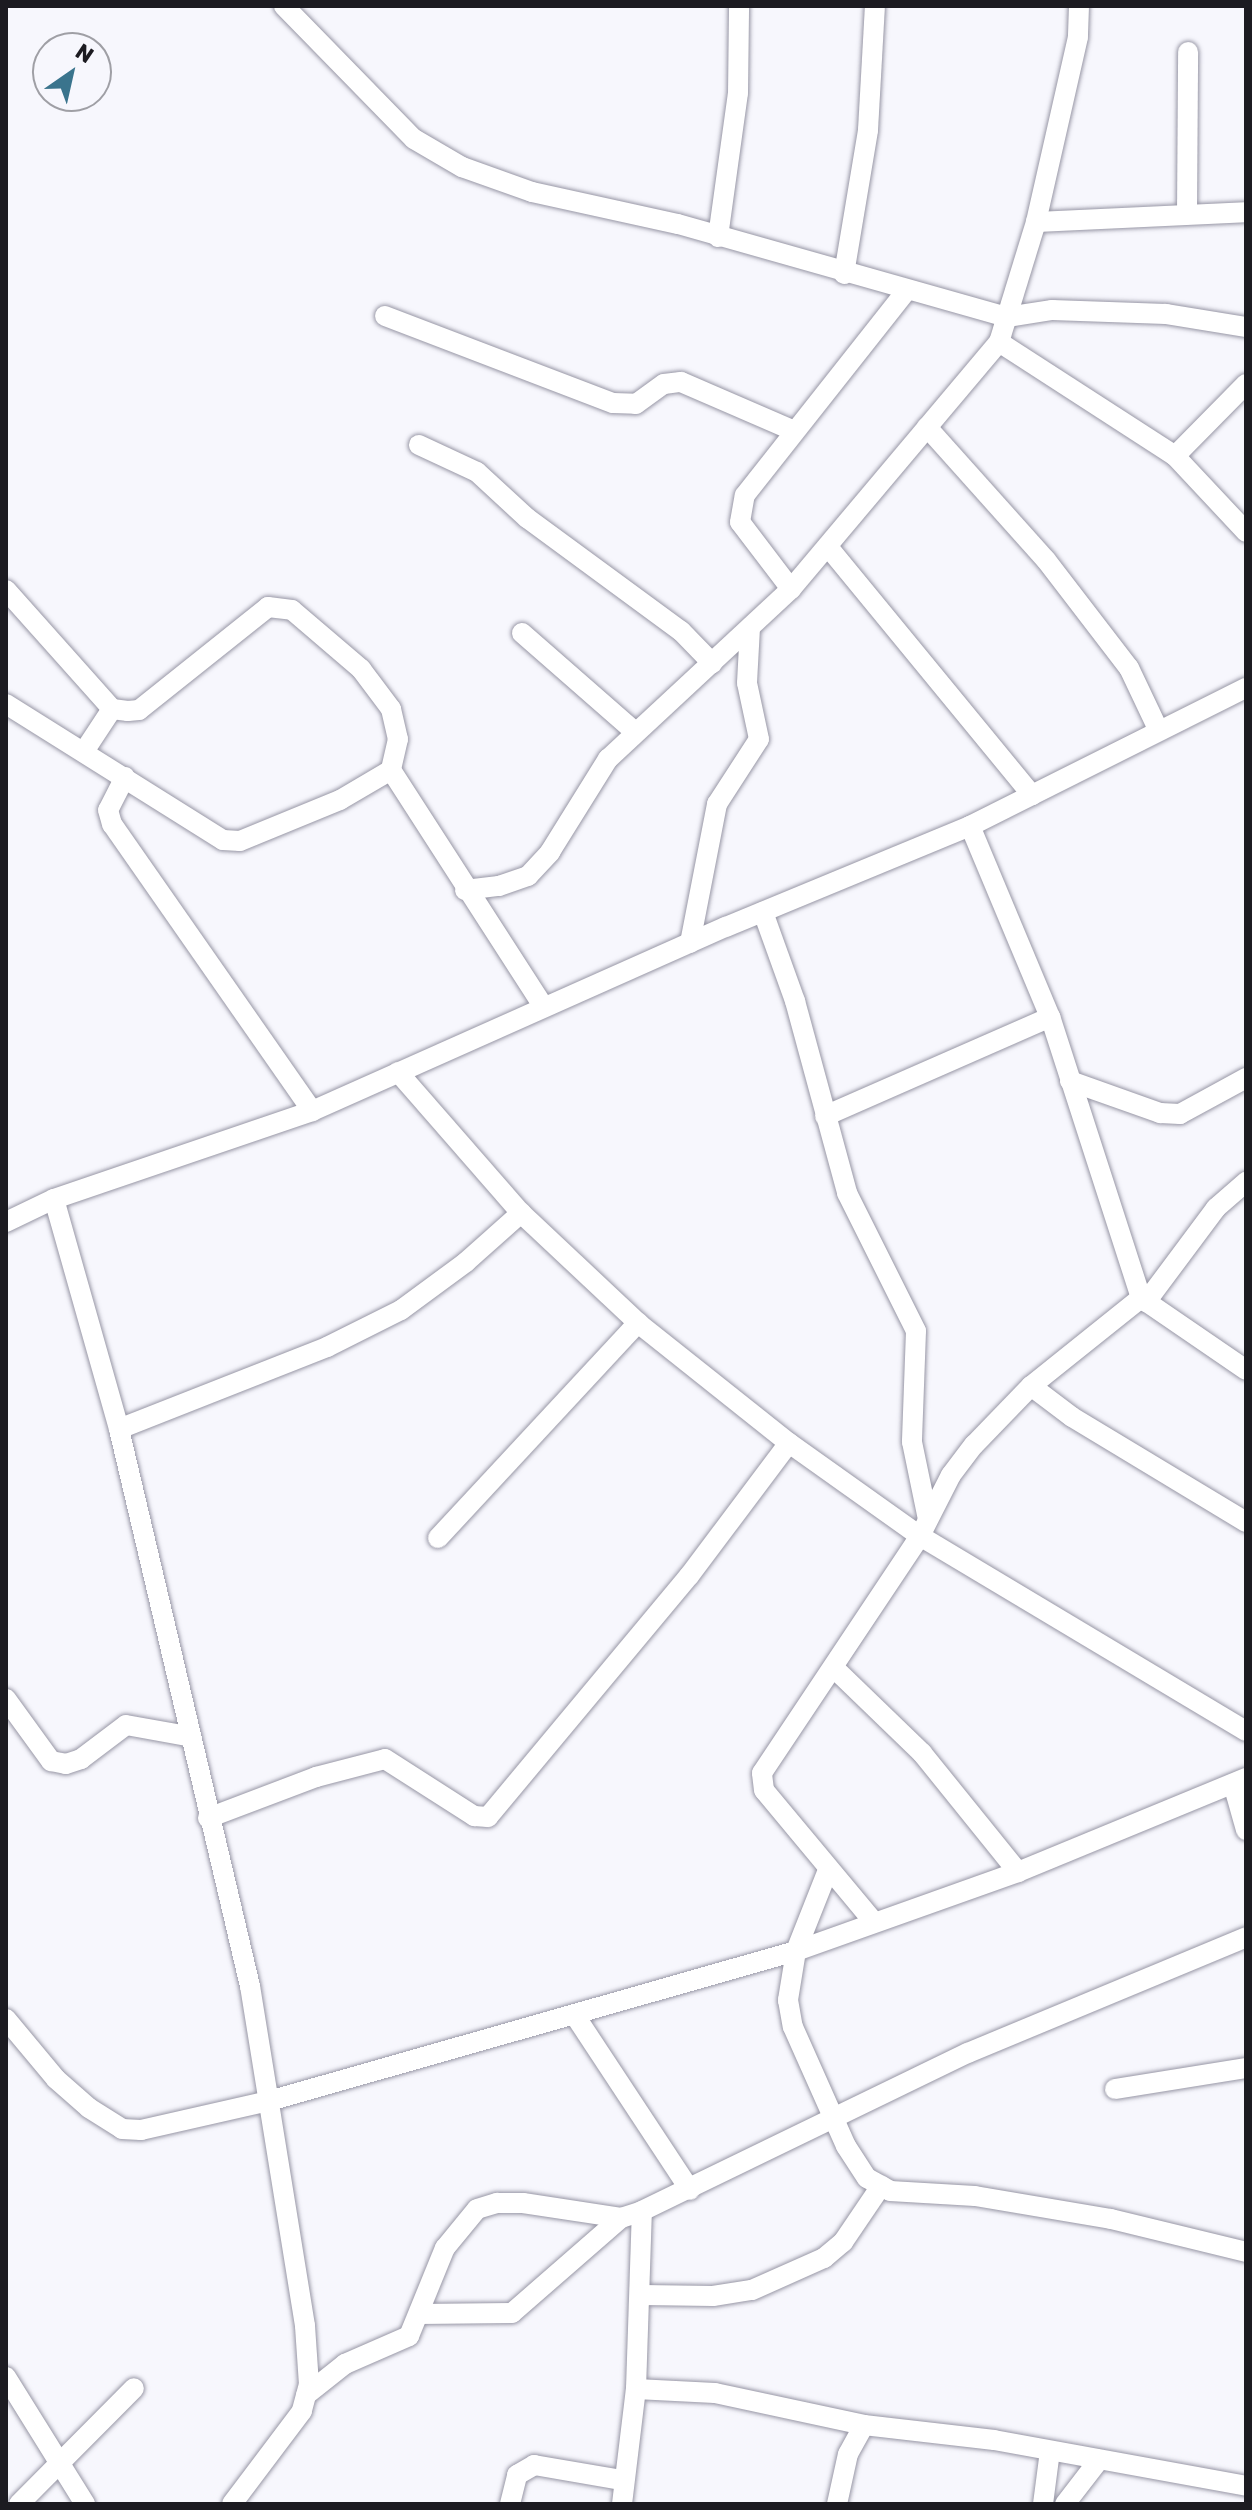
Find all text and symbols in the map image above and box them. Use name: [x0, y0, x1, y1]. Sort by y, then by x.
north arrow: [32, 32, 112, 112]
text: N: [70, 38, 99, 69]

